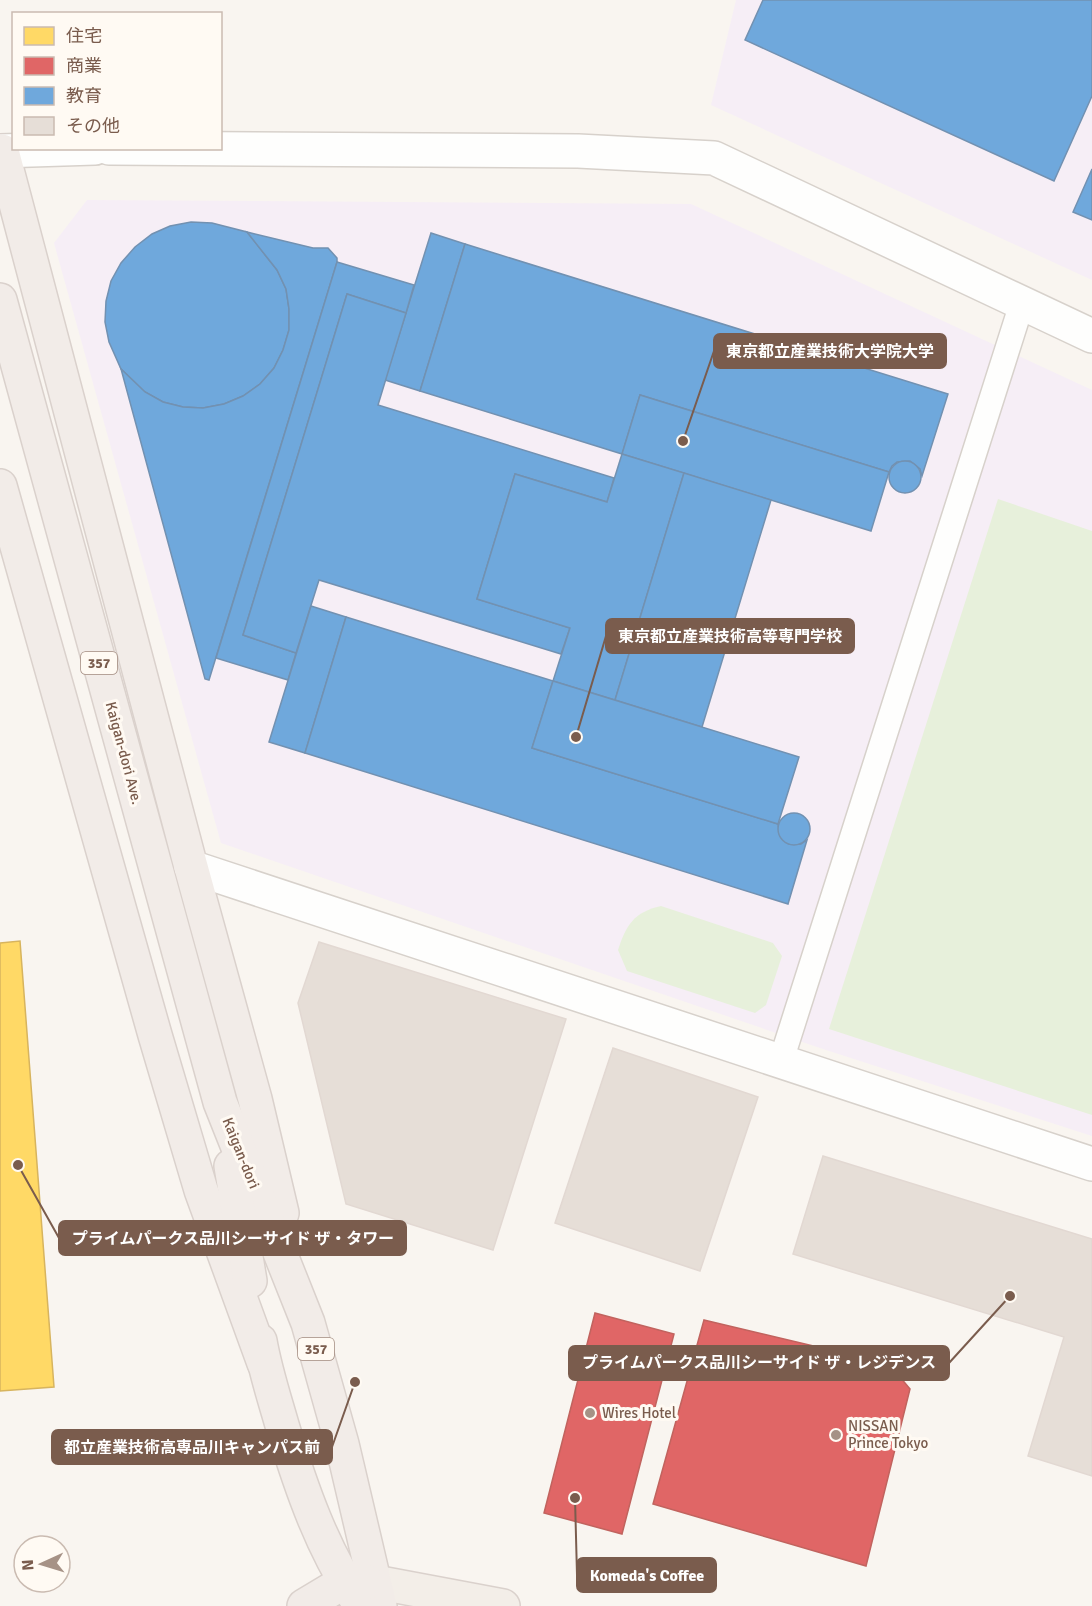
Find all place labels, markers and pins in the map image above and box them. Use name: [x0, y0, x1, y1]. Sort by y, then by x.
callout: 東京都立産業技術大学院大学: [714, 334, 946, 368]
callout: 東京都立産業技術高等専門学校: [606, 619, 854, 653]
callout: プライムパークス品川シーサイド ザ・タワー: [59, 1221, 406, 1255]
callout: プライムパークス品川シーサイド ザ・レジデンス: [569, 1346, 949, 1380]
place label: Wires Hotel: [602, 1404, 676, 1422]
marker: Wires Hotel: [583, 1406, 597, 1420]
place label: NISSAN Prince Tokyo: [848, 1417, 928, 1452]
marker: NISSAN Prince Tokyo: [829, 1428, 843, 1442]
callout: 都立産業技術高専品川キャンパス前: [52, 1430, 332, 1464]
callout: Komeda's Coffee: [577, 1558, 716, 1592]

